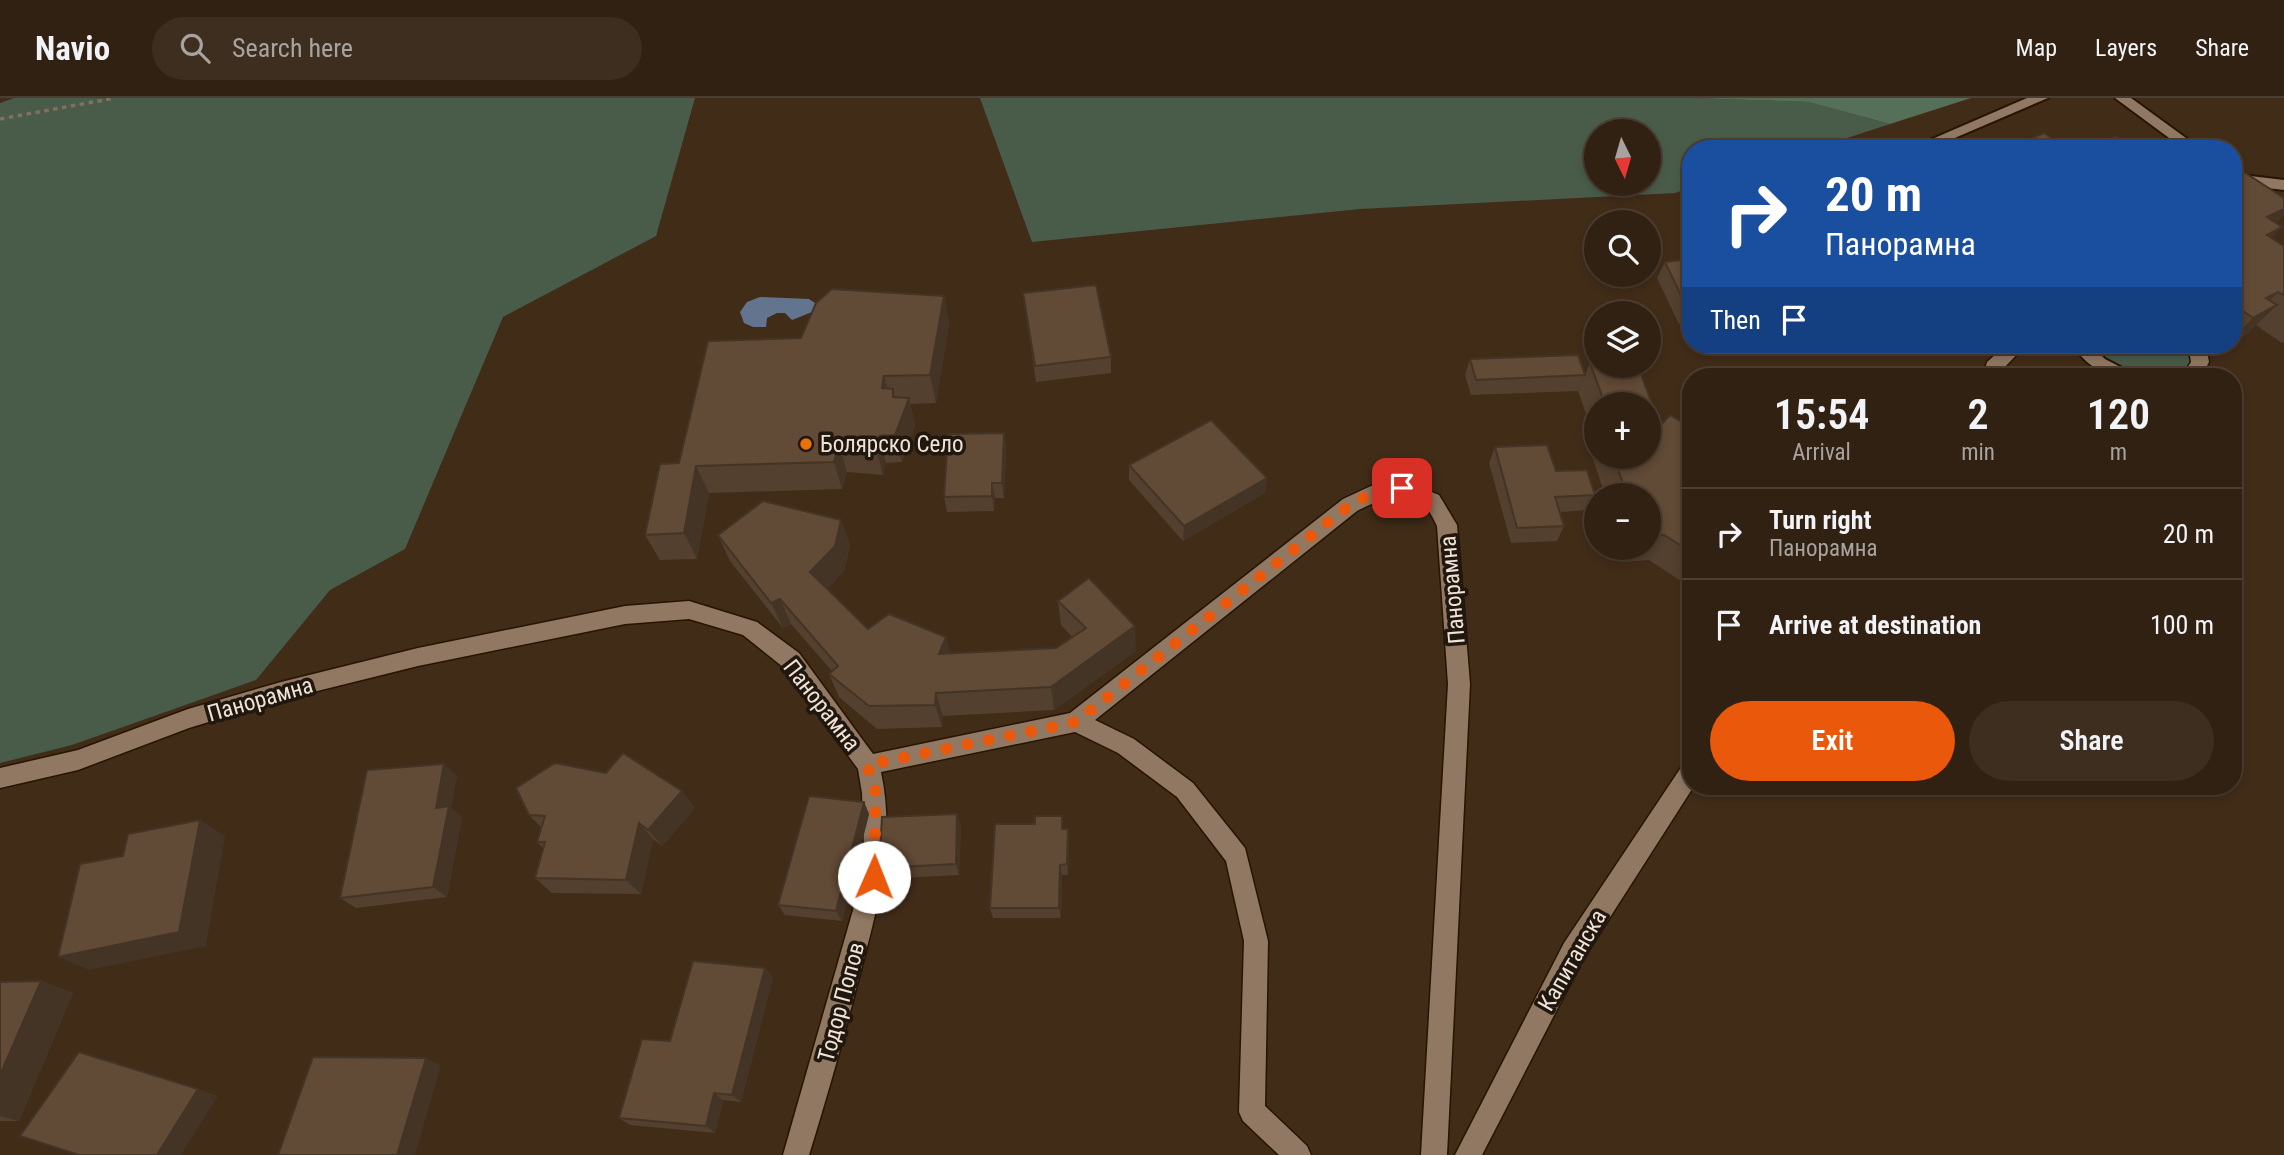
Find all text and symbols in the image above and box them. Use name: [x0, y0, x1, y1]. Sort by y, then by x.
search box: [152, 17, 642, 80]
text: Navio: [35, 29, 110, 68]
icon: search: [176, 29, 214, 67]
text: Search here: [232, 33, 353, 63]
text: Map: [2016, 34, 2057, 62]
text: Layers: [2095, 34, 2157, 62]
text: Share: [2195, 34, 2249, 62]
north arrow: [1584, 119, 1661, 196]
map controls: [1584, 119, 1661, 560]
text: 20 m: [1825, 166, 1922, 223]
icon: right: [1710, 168, 1801, 259]
button: search: [1584, 210, 1661, 287]
text: Панорамна: [1825, 225, 1976, 263]
button: layers: [1584, 301, 1661, 378]
icon: arrive: [1775, 301, 1813, 339]
text: Then: [1710, 305, 1761, 335]
text: 15:54: [1774, 390, 1869, 439]
text: 2: [1968, 390, 1989, 439]
text: 120: [2087, 390, 2150, 439]
button: +: [1584, 392, 1661, 469]
place label: Болярско Село: [820, 431, 964, 458]
marker: Болярско Село: [798, 436, 814, 452]
text: Arrival: [1792, 439, 1851, 466]
text: min: [1961, 439, 1995, 466]
text: m: [2110, 439, 2127, 466]
pin: [1372, 458, 1432, 518]
icon: arrive: [1383, 469, 1421, 507]
button: −: [1584, 483, 1661, 560]
text: Turn right: [1769, 505, 1871, 535]
icon: right: [1710, 515, 1748, 553]
text: 20 m: [2163, 519, 2214, 549]
street label: Панорамна: [1434, 535, 1471, 645]
text: Панорамна: [1769, 535, 1877, 562]
icon: arrive: [1710, 606, 1748, 644]
text: Arrive at destination: [1769, 610, 1981, 640]
text: 100 m: [2150, 610, 2214, 640]
street label: Панорамна: [778, 654, 866, 756]
street label: Панорамна: [204, 672, 316, 727]
button: Exit: [1710, 701, 1955, 781]
button: Share: [1969, 701, 2214, 781]
position arrow: [837, 840, 911, 914]
street label: Капитанска: [1533, 905, 1612, 1016]
street label: Тодор Попов: [813, 939, 870, 1065]

